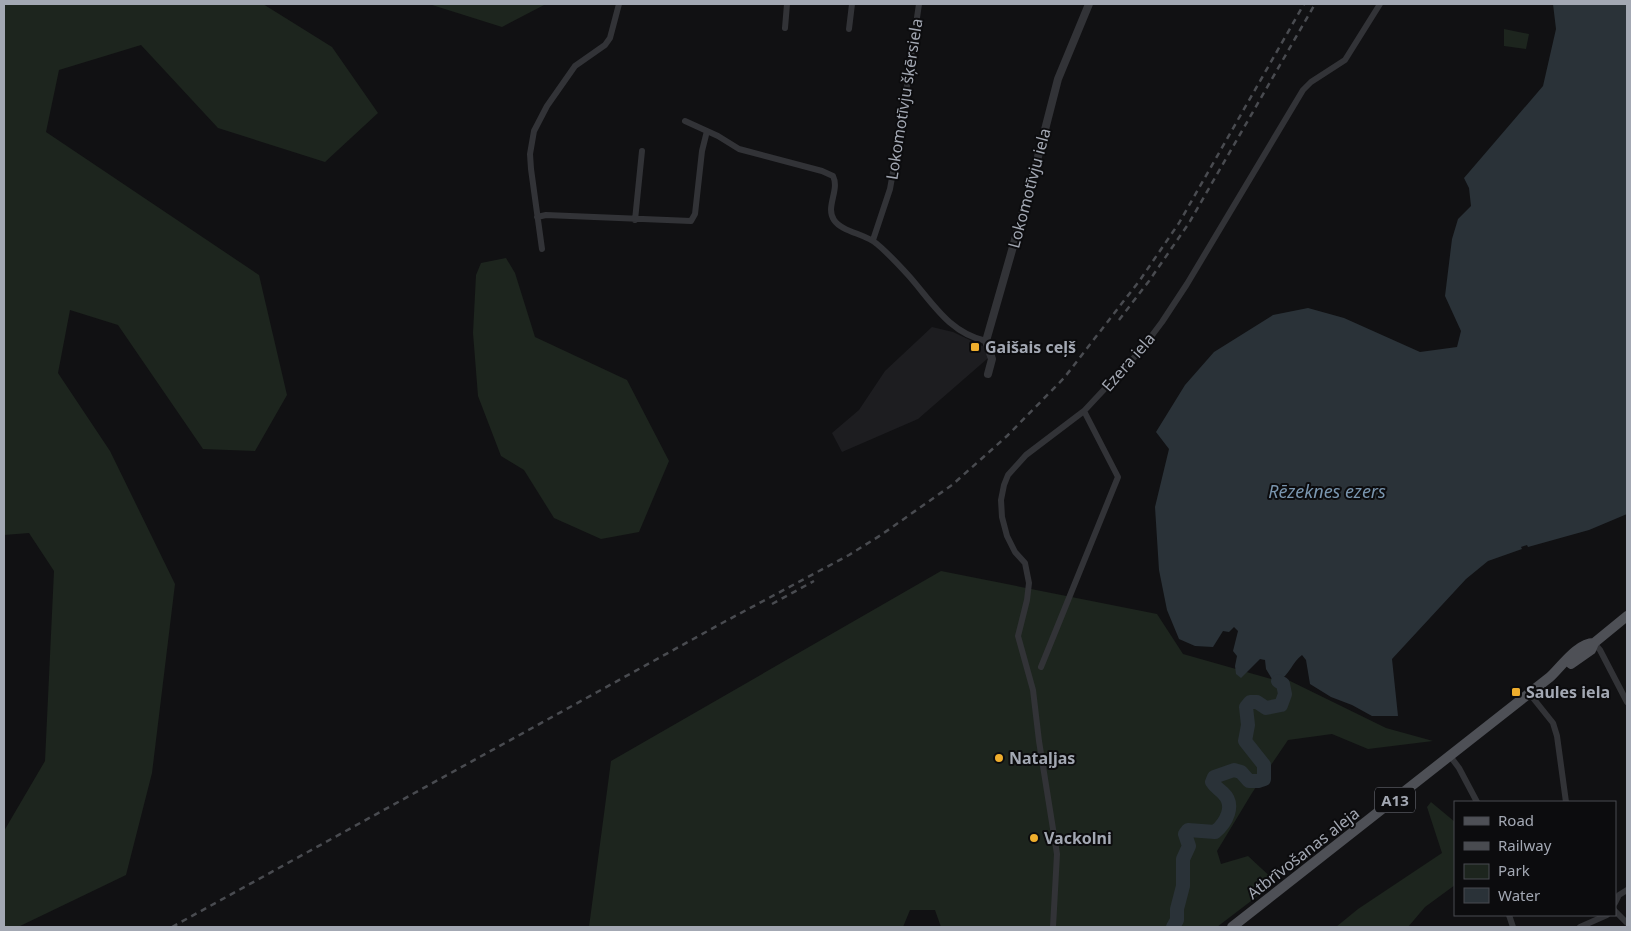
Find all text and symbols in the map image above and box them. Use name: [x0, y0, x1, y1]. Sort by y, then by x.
street label: Lokomotīvju šķērsiela: [880, 17, 928, 181]
street label: Lokomotīvju iela: [1002, 126, 1056, 250]
street label: Ezera iela: [1096, 328, 1160, 396]
place label: Gaišais ceļš: [985, 336, 1076, 358]
marker: Gaišais ceļš: [969, 341, 981, 353]
water label: Rēzeknes ezers: [1268, 479, 1386, 503]
place label: Saules iela: [1526, 681, 1610, 703]
marker: Saules iela: [1510, 686, 1522, 698]
place label: Nataļjas: [1009, 747, 1075, 769]
marker: Nataļjas: [993, 752, 1005, 764]
road number: A13: [1375, 788, 1415, 812]
legend: [1454, 801, 1616, 916]
street label: Atbrīvošanas aleja: [1242, 802, 1364, 904]
text: Road: [1498, 810, 1534, 830]
place label: Vackolni: [1044, 827, 1112, 849]
marker: Vackolni: [1028, 832, 1040, 844]
text: Railway: [1498, 835, 1552, 855]
text: Park: [1498, 860, 1530, 880]
text: Water: [1498, 885, 1540, 905]

